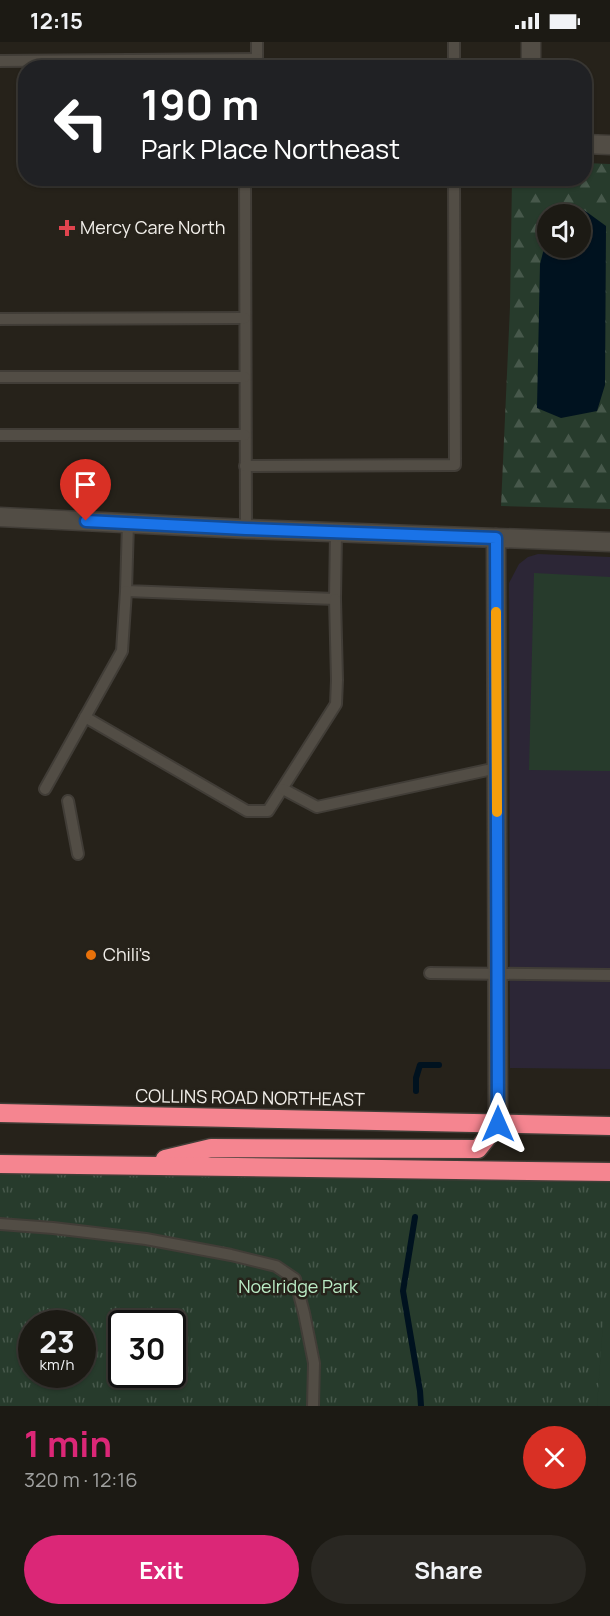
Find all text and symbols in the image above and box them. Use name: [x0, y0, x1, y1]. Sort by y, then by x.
text: 12:15: [30, 6, 83, 36]
text: 190 m: [141, 75, 259, 133]
icon: left: [42, 84, 120, 162]
text: Park Place Northeast: [141, 130, 400, 167]
map controls: [537, 204, 591, 258]
button: sound: [537, 204, 591, 258]
place label: Mercy Care North: [80, 215, 225, 239]
marker: Mercy Care North: [58, 219, 76, 237]
pin: [60, 459, 111, 521]
icon: arrive: [69, 468, 102, 501]
place label: Chili's: [103, 942, 151, 966]
marker: Chili's: [84, 948, 98, 962]
street label: COLLINS ROAD NORTHEAST: [135, 1083, 365, 1111]
position arrow: [466, 1092, 530, 1156]
park label: Noelridge Park: [238, 1274, 359, 1298]
speed limit sign: 30: [108, 1310, 186, 1388]
text: 23: [39, 1321, 75, 1362]
text: km/h: [40, 1354, 74, 1375]
text: 1 min: [24, 1419, 112, 1468]
button: close: [523, 1426, 586, 1489]
text: 320 m · 12:16: [24, 1466, 138, 1493]
button: Exit: [24, 1535, 299, 1604]
button: Share: [311, 1535, 586, 1604]

